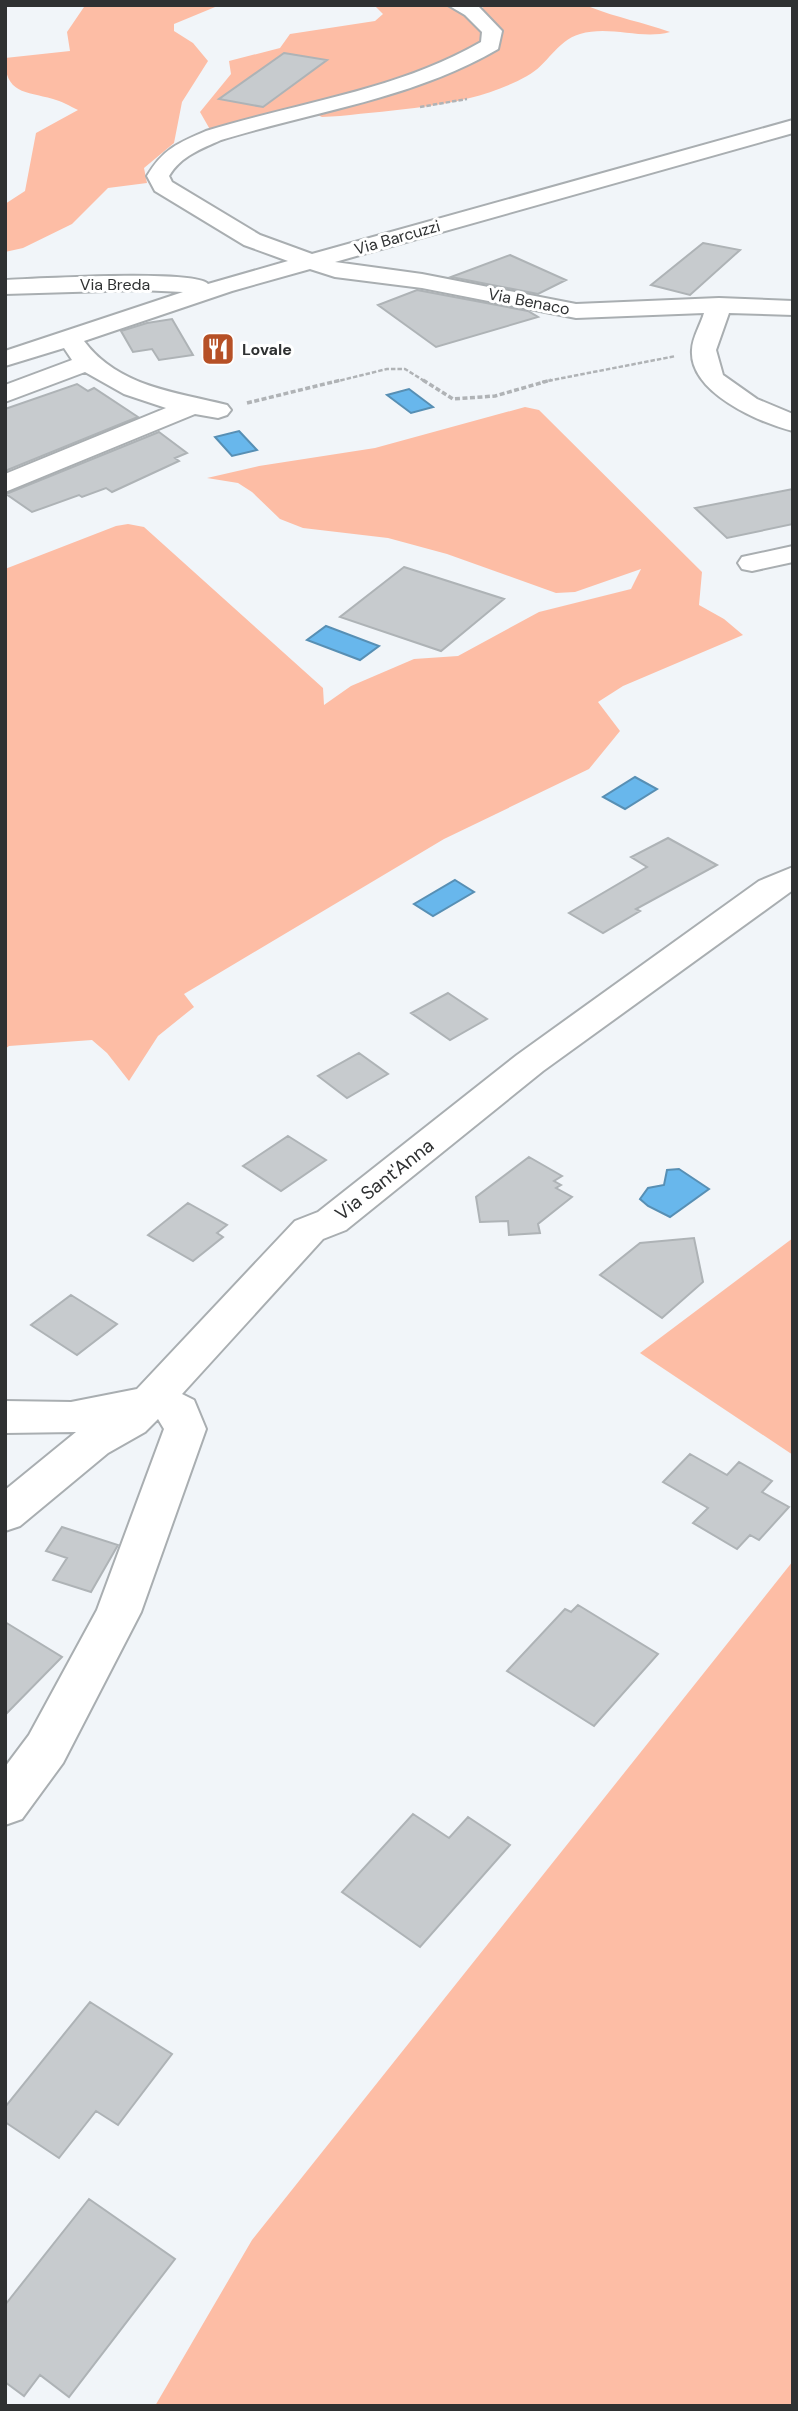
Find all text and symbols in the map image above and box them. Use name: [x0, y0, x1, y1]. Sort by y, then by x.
street label: Via Barcuzzi: [352, 215, 442, 260]
street label: Via Breda: [80, 274, 150, 295]
street label: Via Benaco: [486, 283, 572, 320]
restaurant icon: Lovale: [199, 330, 237, 368]
place label: Lovale: [242, 339, 292, 360]
street label: Via Sant'Anna: [330, 1133, 439, 1226]

